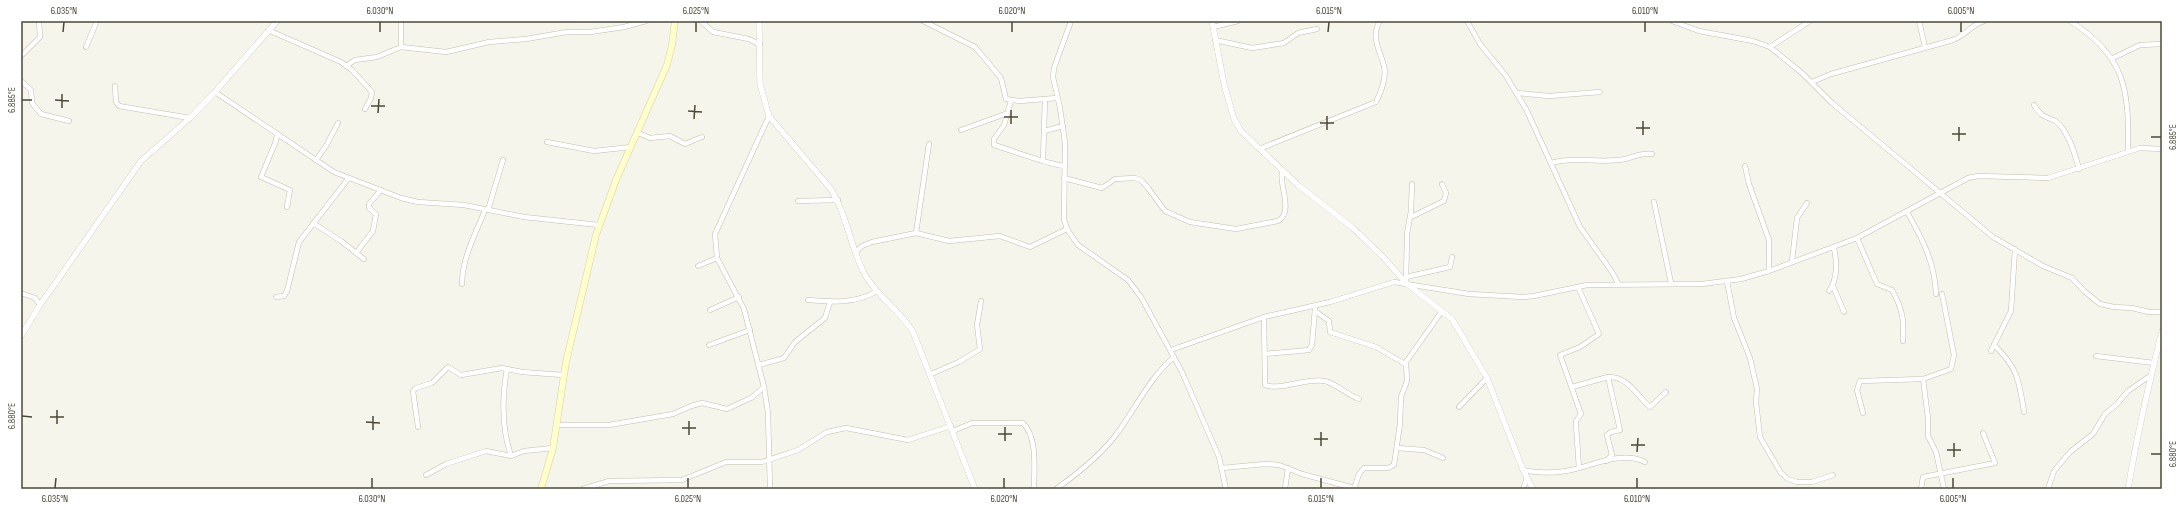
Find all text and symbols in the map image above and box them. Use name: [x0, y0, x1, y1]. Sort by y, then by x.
text: 6.035°N: [51, 5, 77, 17]
text: 6.030°N: [367, 5, 393, 17]
text: 6.025°N: [683, 5, 709, 17]
text: 6.020°N: [999, 5, 1025, 17]
text: 6.015°N: [1316, 5, 1342, 17]
text: 6.010°N: [1632, 5, 1658, 17]
text: 6.005°N: [1948, 5, 1974, 17]
text: 6.885°E: [6, 87, 18, 113]
text: 6.885°E: [2167, 124, 2179, 150]
text: 6.880°E: [6, 403, 18, 429]
text: 6.880°E: [2167, 441, 2179, 467]
text: 6.035°N: [42, 493, 68, 505]
text: 6.030°N: [359, 493, 385, 505]
text: 6.025°N: [675, 493, 701, 505]
text: 6.020°N: [991, 493, 1017, 505]
text: 6.015°N: [1308, 493, 1334, 505]
text: 6.010°N: [1624, 493, 1650, 505]
text: 6.005°N: [1940, 493, 1966, 505]

